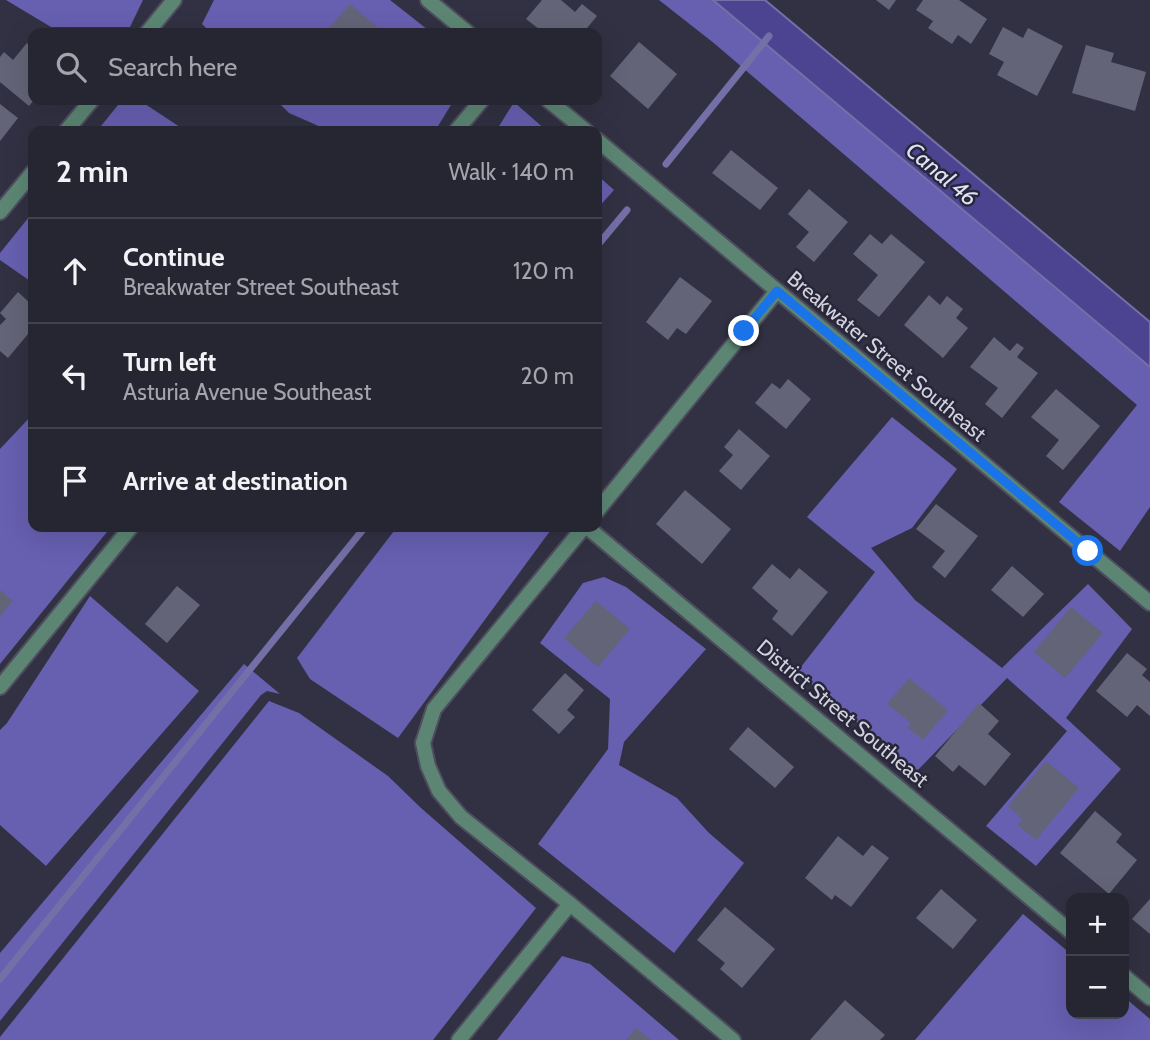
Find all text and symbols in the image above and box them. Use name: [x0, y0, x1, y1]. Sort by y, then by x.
search box: [28, 28, 602, 105]
icon: search: [52, 48, 90, 86]
text: Search here: [108, 51, 237, 83]
water label: Canal 46: [900, 136, 984, 212]
text: 2 min: [56, 153, 128, 190]
text: Walk · 140 m: [448, 158, 574, 186]
text: Continue: [123, 241, 225, 273]
icon: ahead: [56, 252, 94, 290]
text: 120 m: [513, 257, 574, 285]
street label: Breakwater Street Southeast: [783, 266, 991, 446]
text: Breakwater Street Southeast: [123, 273, 399, 301]
route end: [728, 315, 759, 346]
text: Turn left: [123, 346, 216, 378]
icon: left: [56, 357, 94, 395]
text: 20 m: [521, 362, 574, 390]
text: Asturia Avenue Southeast: [123, 378, 371, 406]
icon: arrive: [56, 462, 94, 500]
text: Arrive at destination: [123, 465, 348, 497]
route start: [1072, 535, 1103, 566]
street label: District Street Southeast: [752, 634, 934, 792]
map controls: [1066, 893, 1129, 1019]
button: +: [1066, 893, 1129, 956]
button: −: [1066, 956, 1129, 1019]

